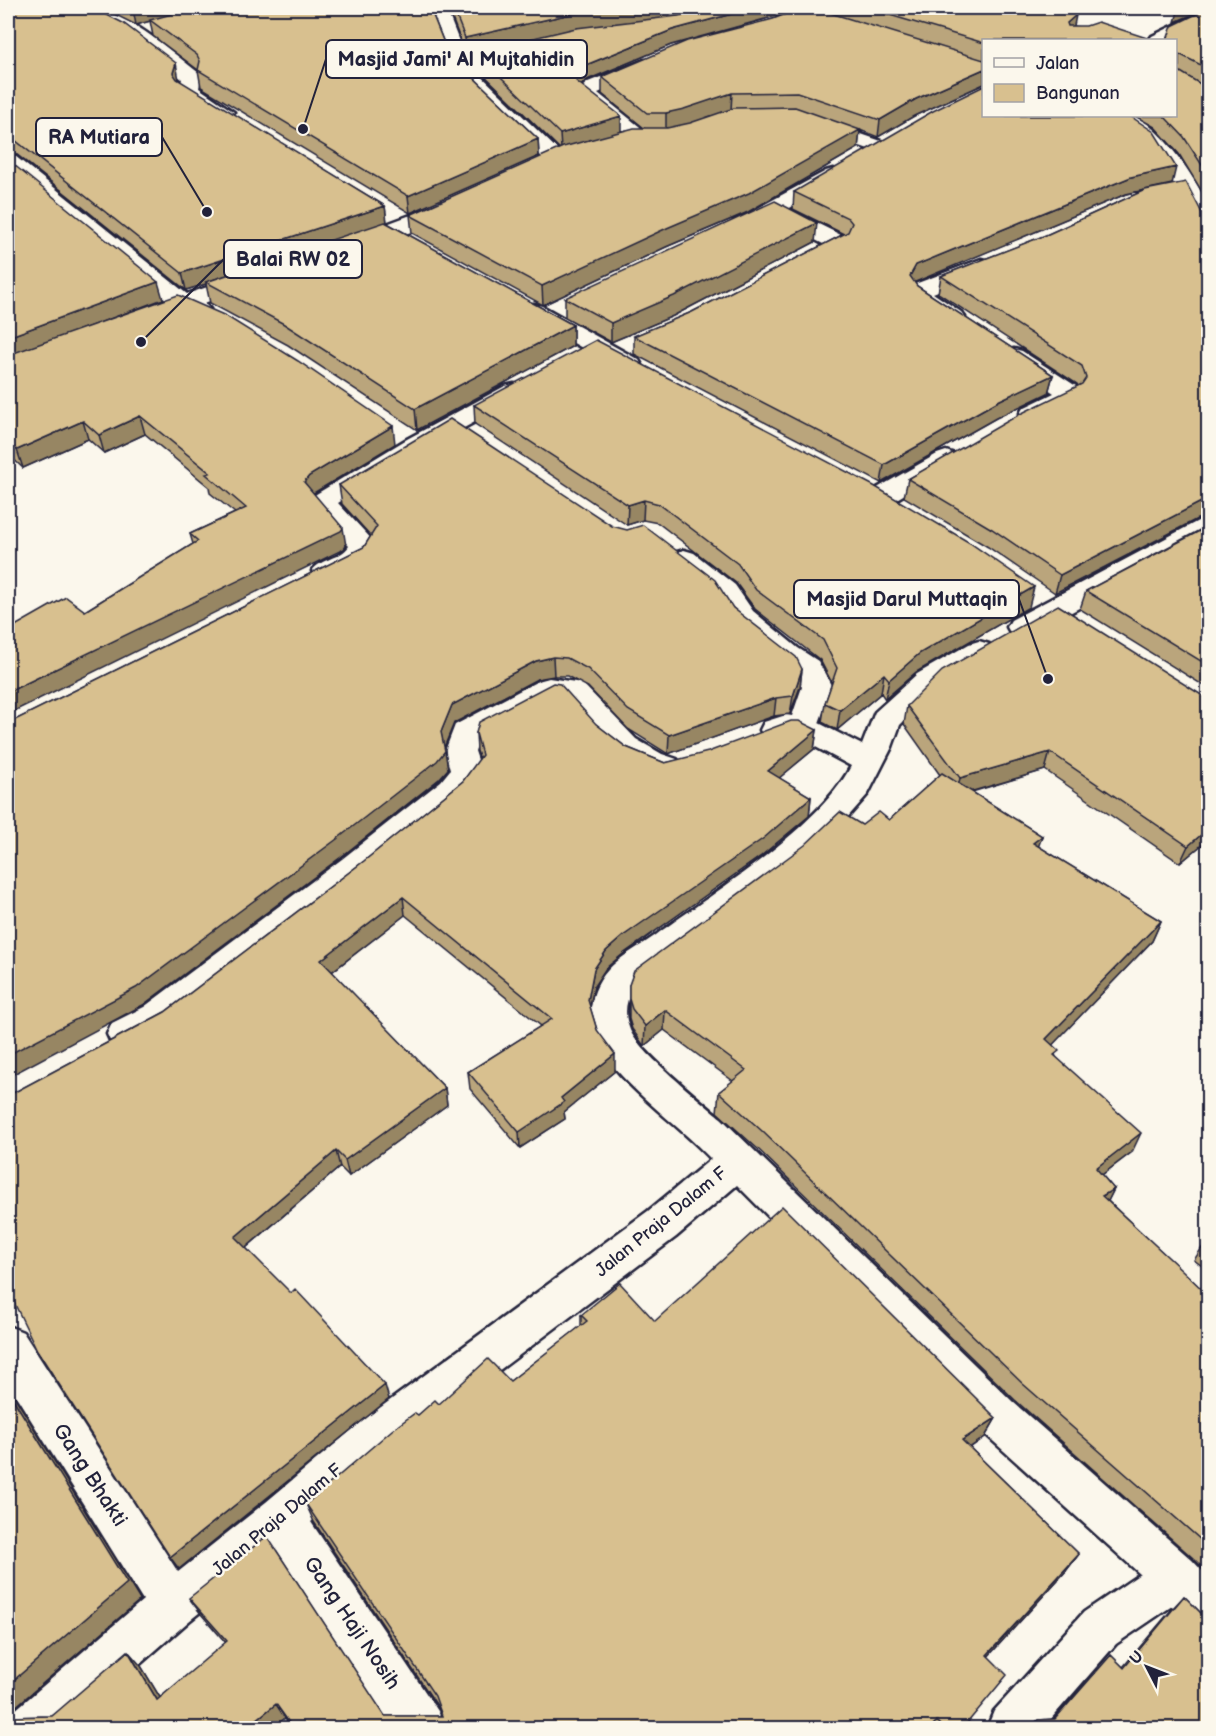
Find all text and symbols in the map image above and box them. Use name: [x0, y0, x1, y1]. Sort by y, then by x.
legend: [982, 39, 1177, 117]
callout: Masjid Jami' Al Mujtahidin: [326, 40, 587, 78]
text: Masjid Jami' Al Mujtahidin: [337, 48, 575, 72]
text: Jalan: [1036, 53, 1079, 74]
text: Bangunan: [1036, 83, 1120, 104]
callout: RA Mutiara: [36, 118, 162, 156]
text: RA Mutiara: [48, 126, 150, 150]
callout: Balai RW 02: [224, 240, 362, 278]
text: Balai RW 02: [236, 248, 350, 272]
callout: Masjid Darul Muttaqin: [794, 580, 1019, 618]
text: Masjid Darul Muttaqin: [806, 588, 1008, 612]
street label: Jalan Praja Dalam F: [591, 1162, 731, 1281]
street label: Gang Bhakti: [48, 1419, 132, 1531]
street label: Jalan Praja Dalam F: [208, 1459, 346, 1580]
street label: Gang Haji Nosih: [298, 1552, 406, 1694]
north arrow: [1117, 1637, 1177, 1697]
text: U: [1126, 1647, 1148, 1669]

